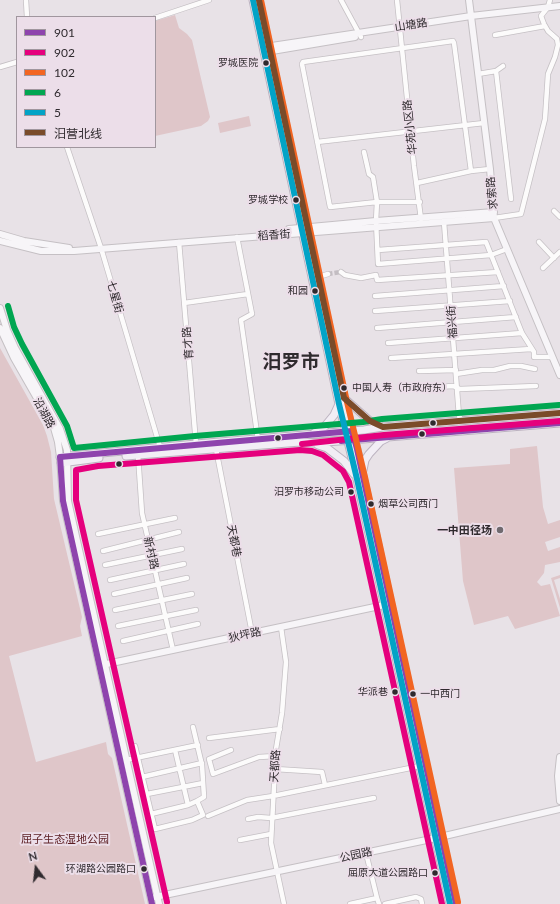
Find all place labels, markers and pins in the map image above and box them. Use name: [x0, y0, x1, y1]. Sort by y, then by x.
place label: 罗城医院: [218, 57, 258, 69]
marker: 罗城医院: [261, 58, 271, 68]
place label: 罗城学校: [248, 194, 288, 206]
marker: 罗城学校: [291, 195, 301, 205]
place label: 和园: [288, 285, 308, 297]
marker: 和园: [310, 286, 320, 296]
place label: 中国人寿（市政府东）: [352, 382, 452, 394]
marker: 中国人寿（市政府东）: [339, 383, 349, 393]
unlabelled marker: [428, 418, 438, 428]
unlabelled marker: [417, 429, 427, 439]
unlabelled marker: [273, 433, 283, 443]
unlabelled marker: [114, 459, 124, 469]
place label: 汨罗市移动公司: [274, 486, 344, 498]
marker: 汨罗市移动公司: [346, 487, 356, 497]
place label: 烟草公司西门: [378, 498, 438, 510]
marker: 烟草公司西门: [366, 499, 376, 509]
place label: 一中田径场: [437, 523, 492, 537]
marker: 一中田径场: [495, 525, 505, 535]
place label: 华派巷: [358, 686, 388, 698]
marker: 华派巷: [390, 687, 400, 697]
place label: 一中西门: [420, 688, 460, 700]
marker: 一中西门: [408, 689, 418, 699]
place label: 环湖路公园路口: [66, 863, 136, 875]
marker: 环湖路公园路口: [139, 864, 149, 874]
place label: 屈原大道公园路口: [348, 867, 428, 879]
marker: 屈原大道公园路口: [430, 868, 440, 878]

